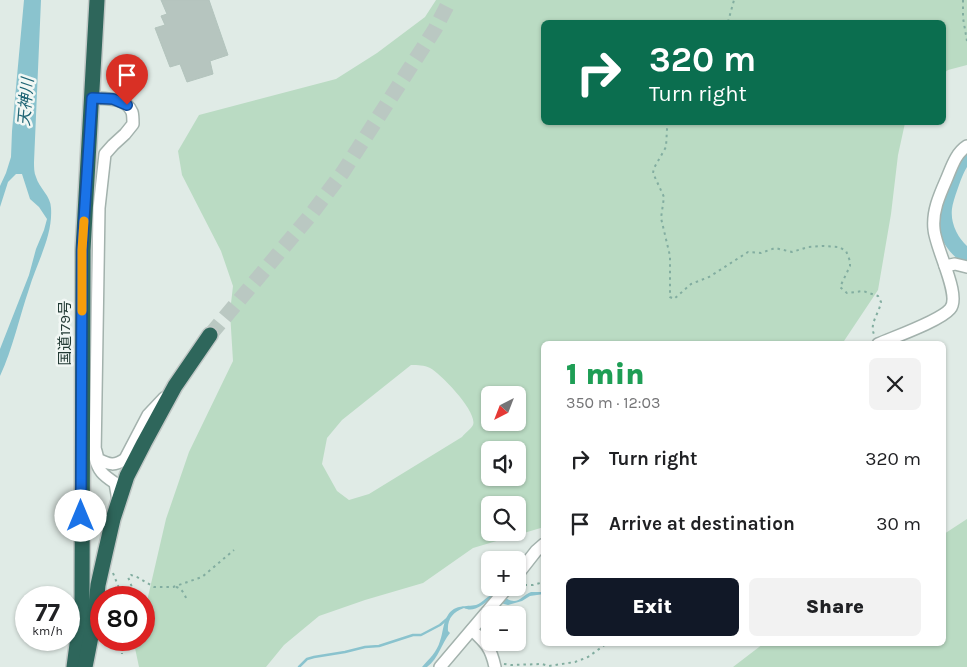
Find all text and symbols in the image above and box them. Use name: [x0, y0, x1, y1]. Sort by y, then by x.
text: 320 m: [649, 39, 756, 80]
icon: right: [566, 40, 631, 105]
pin: [106, 54, 148, 105]
icon: arrive: [113, 61, 141, 89]
water label: 天神川: [14, 75, 37, 127]
text: Turn right: [649, 81, 747, 107]
street label: 国道179号: [56, 300, 74, 366]
text: 1 min: [566, 356, 645, 392]
button: close: [869, 358, 921, 410]
north arrow: [481, 386, 526, 431]
map controls: [481, 386, 526, 651]
text: 350 m · 12:03: [566, 393, 660, 412]
button: sound: [481, 441, 526, 486]
icon: right: [566, 445, 594, 473]
text: Turn right: [609, 448, 698, 470]
text: 320 m: [865, 448, 921, 470]
position arrow: [54, 489, 106, 541]
button: search: [481, 496, 526, 541]
icon: arrive: [566, 510, 594, 538]
text: Arrive at destination: [609, 513, 795, 535]
text: 30 m: [876, 513, 921, 535]
button: +: [481, 551, 526, 596]
button: Exit: [566, 578, 739, 636]
button: Share: [749, 578, 921, 636]
speed limit sign: 80: [90, 586, 155, 651]
text: 77: [35, 598, 60, 627]
button: −: [481, 606, 526, 651]
text: km/h: [32, 624, 63, 638]

